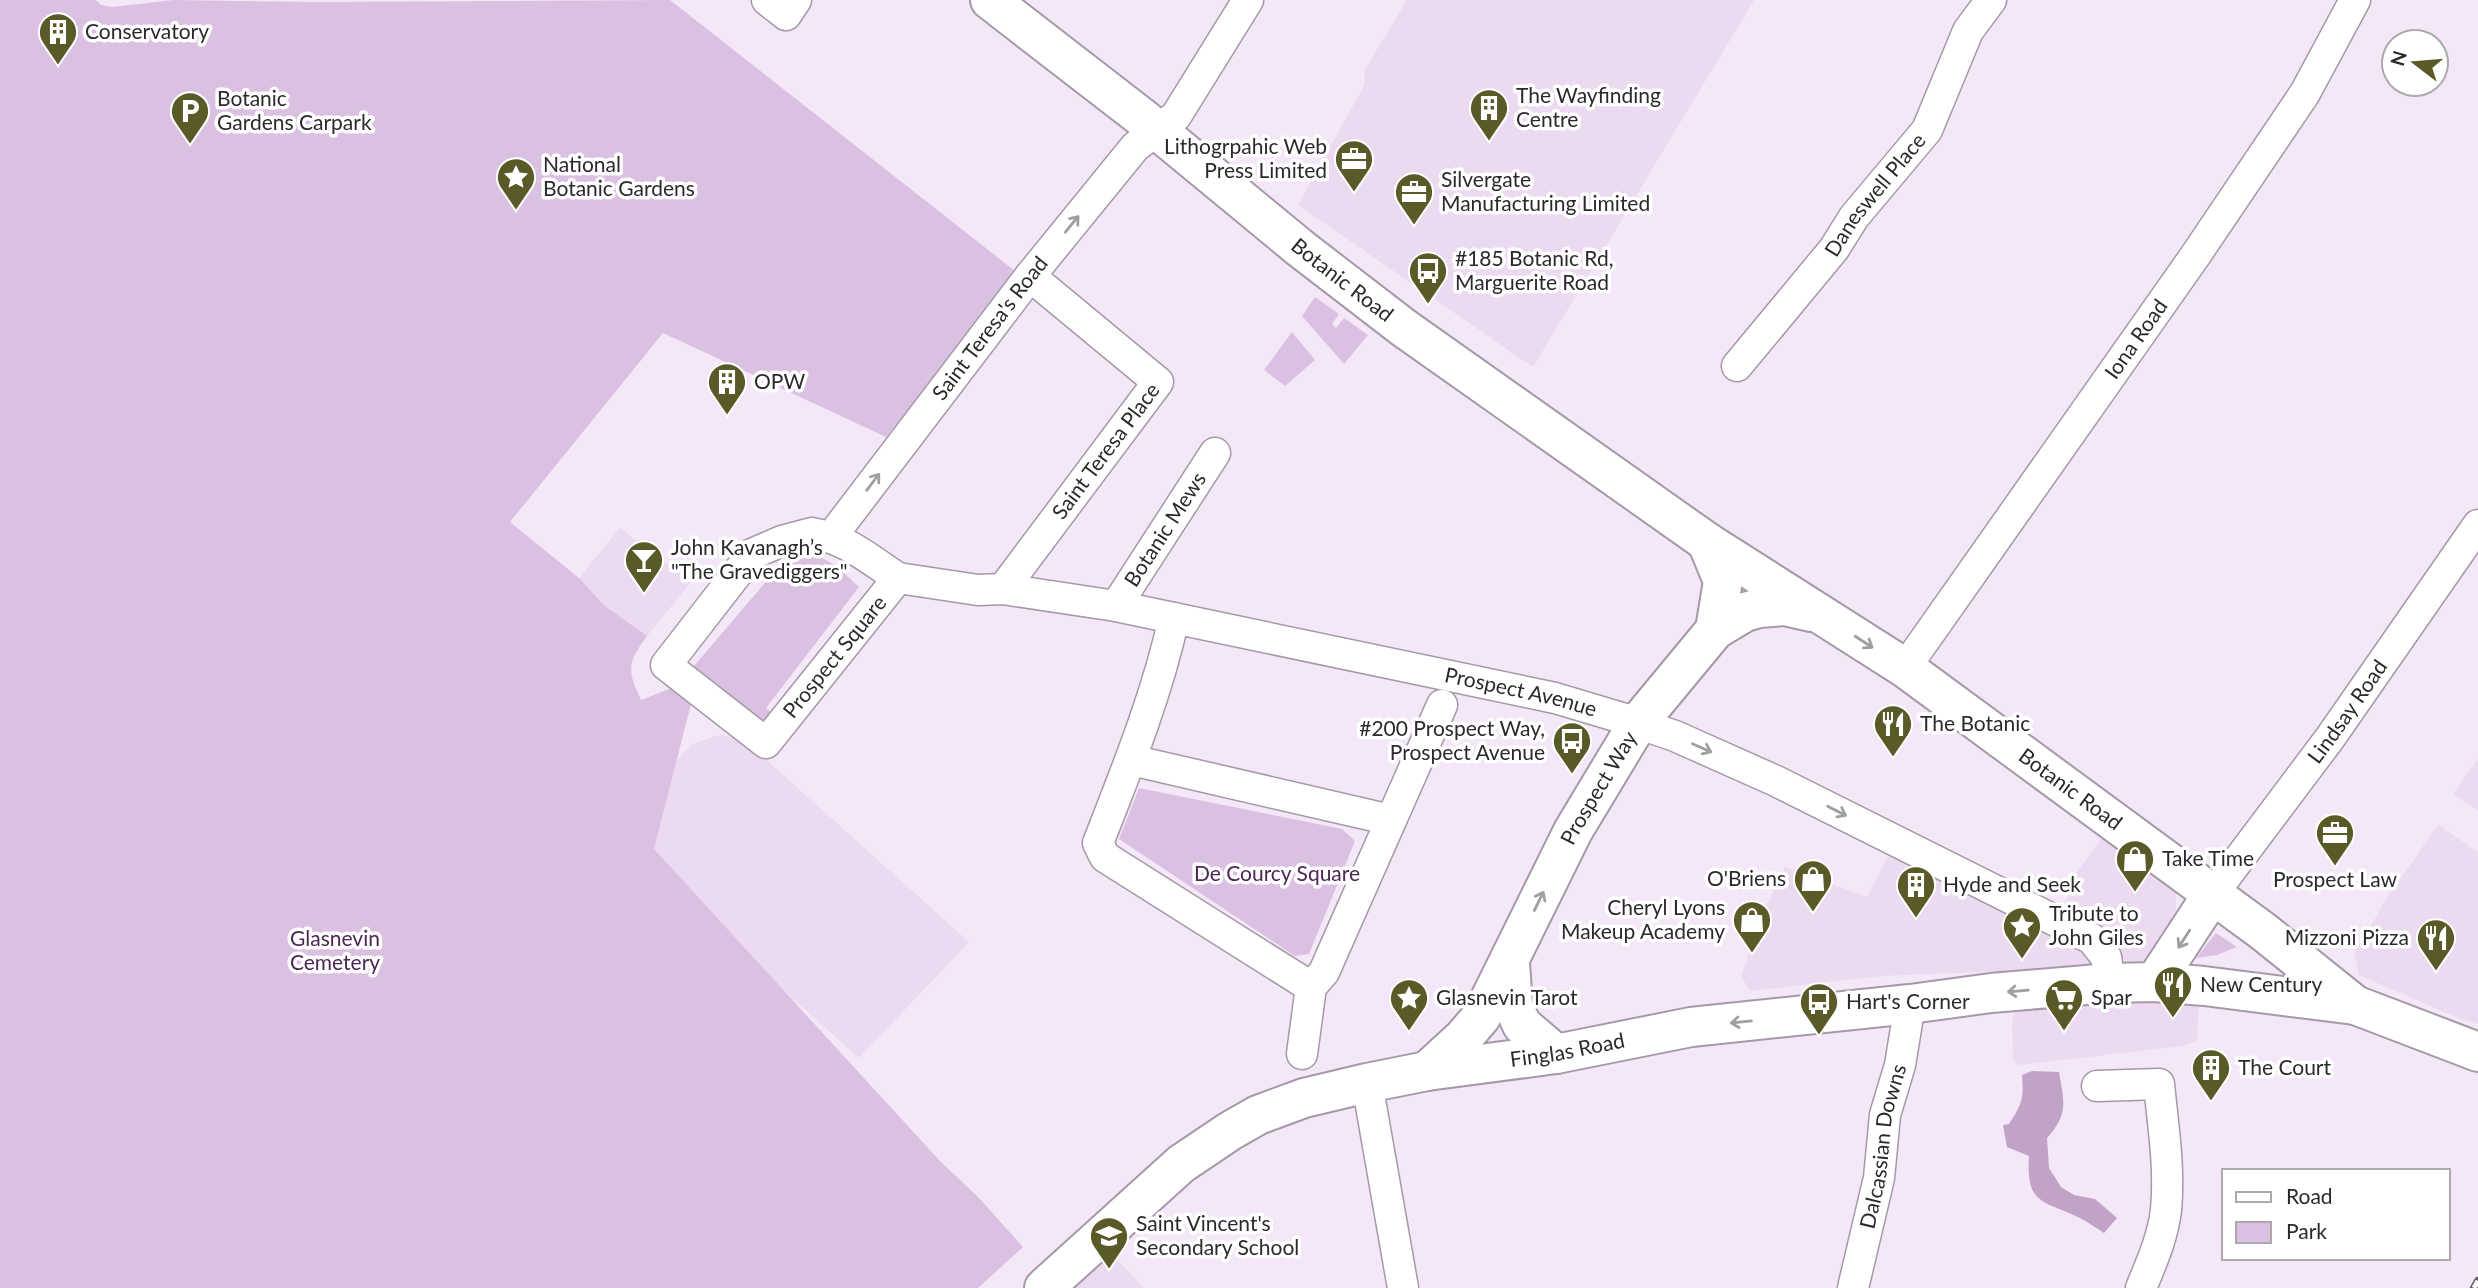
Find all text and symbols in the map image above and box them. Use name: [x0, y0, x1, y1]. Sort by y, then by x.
building icon: Conservatory: [37, 11, 79, 66]
place label: Conservatory: [85, 18, 209, 43]
north arrow: [2380, 28, 2450, 98]
text: N: [2385, 48, 2411, 68]
place label: The Wayfinding Centre: [1516, 82, 1661, 131]
place label: Botanic Gardens Carpark: [217, 85, 372, 134]
building icon: The Wayfinding Centre: [1468, 87, 1510, 142]
parking icon: Botanic Gardens Carpark: [169, 90, 211, 145]
street label: Daneswell Place: [1818, 127, 1930, 261]
place label: Lithogrpahic Web Press Limited: [1164, 133, 1327, 182]
office icon: Lithogrpahic Web Press Limited: [1333, 138, 1375, 193]
place label: National Botanic Gardens: [543, 151, 695, 200]
place icon: National Botanic Gardens: [495, 156, 537, 211]
place label: Silvergate Manufacturing Limited: [1441, 166, 1650, 215]
office icon: Silvergate Manufacturing Limited: [1393, 171, 1435, 226]
one-way arrow: [1064, 215, 1079, 234]
street label: Botanic Road: [1287, 232, 1399, 326]
place label: #185 Botanic Rd, Marguerite Road: [1455, 245, 1614, 294]
bus stop icon: #185 Botanic Rd, Marguerite Road: [1407, 250, 1449, 305]
street label: Saint Teresa's Road: [926, 251, 1052, 404]
street label: Iona Road: [2099, 294, 2172, 383]
building icon: OPW: [706, 361, 748, 416]
place label: OPW: [754, 368, 805, 393]
street label: Saint Teresa Place: [1046, 377, 1164, 523]
street label: Botanic Mews: [1118, 467, 1210, 591]
one-way arrow: [866, 473, 881, 492]
place label: John Kavanagh’s "The Gravediggers": [671, 534, 848, 583]
bar icon: John Kavanagh’s "The Gravediggers": [623, 539, 665, 594]
street label: Prospect Square: [777, 590, 891, 722]
one-way arrow: [1854, 635, 1874, 649]
street label: Lindsay Road: [2301, 654, 2392, 768]
street label: Prospect Avenue: [1443, 661, 1600, 721]
restaurant icon: The Botanic: [1872, 703, 1914, 758]
place label: The Botanic: [1920, 710, 2030, 735]
place label: #200 Prospect Way, Prospect Avenue: [1359, 715, 1545, 764]
bus stop icon: #200 Prospect Way, Prospect Avenue: [1551, 720, 1593, 775]
street label: Prospect Way: [1554, 726, 1641, 848]
one-way arrow: [1691, 742, 1712, 755]
street label: Botanic Road: [2015, 742, 2128, 834]
one-way arrow: [1826, 805, 1847, 819]
office icon: Prospect Law: [2314, 812, 2356, 867]
shop icon: Take Time: [2114, 838, 2156, 893]
place label: Take Time: [2162, 845, 2254, 870]
shop icon: O'Briens: [1792, 858, 1834, 913]
park label: De Courcy Square: [1194, 860, 1360, 885]
building icon: Hyde and Seek: [1895, 864, 1937, 919]
place label: O'Briens: [1707, 865, 1786, 890]
place label: Prospect Law: [2273, 866, 2398, 891]
place label: Hyde and Seek: [1943, 871, 2081, 896]
one-way arrow: [1533, 891, 1547, 912]
place label: Cheryl Lyons Makeup Academy: [1561, 894, 1725, 943]
shop icon: Cheryl Lyons Makeup Academy: [1731, 899, 1773, 954]
place label: Tribute to John Giles: [2049, 900, 2144, 949]
place icon: Tribute to John Giles: [2001, 905, 2043, 960]
restaurant icon: Mizzoni Pizza: [2415, 917, 2457, 972]
place label: Mizzoni Pizza: [2285, 924, 2409, 949]
park label: Glasnevin Cemetery: [290, 925, 380, 974]
one-way arrow: [2176, 928, 2190, 948]
restaurant icon: New Century: [2152, 964, 2194, 1019]
place label: New Century: [2200, 971, 2322, 996]
place icon: Glasnevin Tarot: [1388, 977, 1430, 1032]
supermarket icon: Spar: [2043, 977, 2085, 1032]
bus stop icon: Hart's Corner: [1798, 981, 1840, 1036]
place label: Glasnevin Tarot: [1436, 984, 1578, 1009]
place label: Spar: [2091, 984, 2132, 1009]
one-way arrow: [2007, 985, 2029, 998]
place label: Hart's Corner: [1846, 988, 1970, 1013]
one-way arrow: [1730, 1015, 1753, 1028]
street label: Finglas Road: [1508, 1027, 1627, 1071]
building icon: The Court: [2190, 1047, 2232, 1102]
place label: The Court: [2238, 1054, 2331, 1079]
street label: Dalcassian Downs: [1853, 1061, 1911, 1231]
legend: [2222, 1169, 2450, 1260]
text: Road: [2286, 1183, 2333, 1208]
place label: Saint Vincent's Secondary School: [1136, 1210, 1299, 1259]
school or university icon: Saint Vincent's Secondary School: [1088, 1215, 1130, 1270]
text: Park: [2286, 1218, 2327, 1243]

